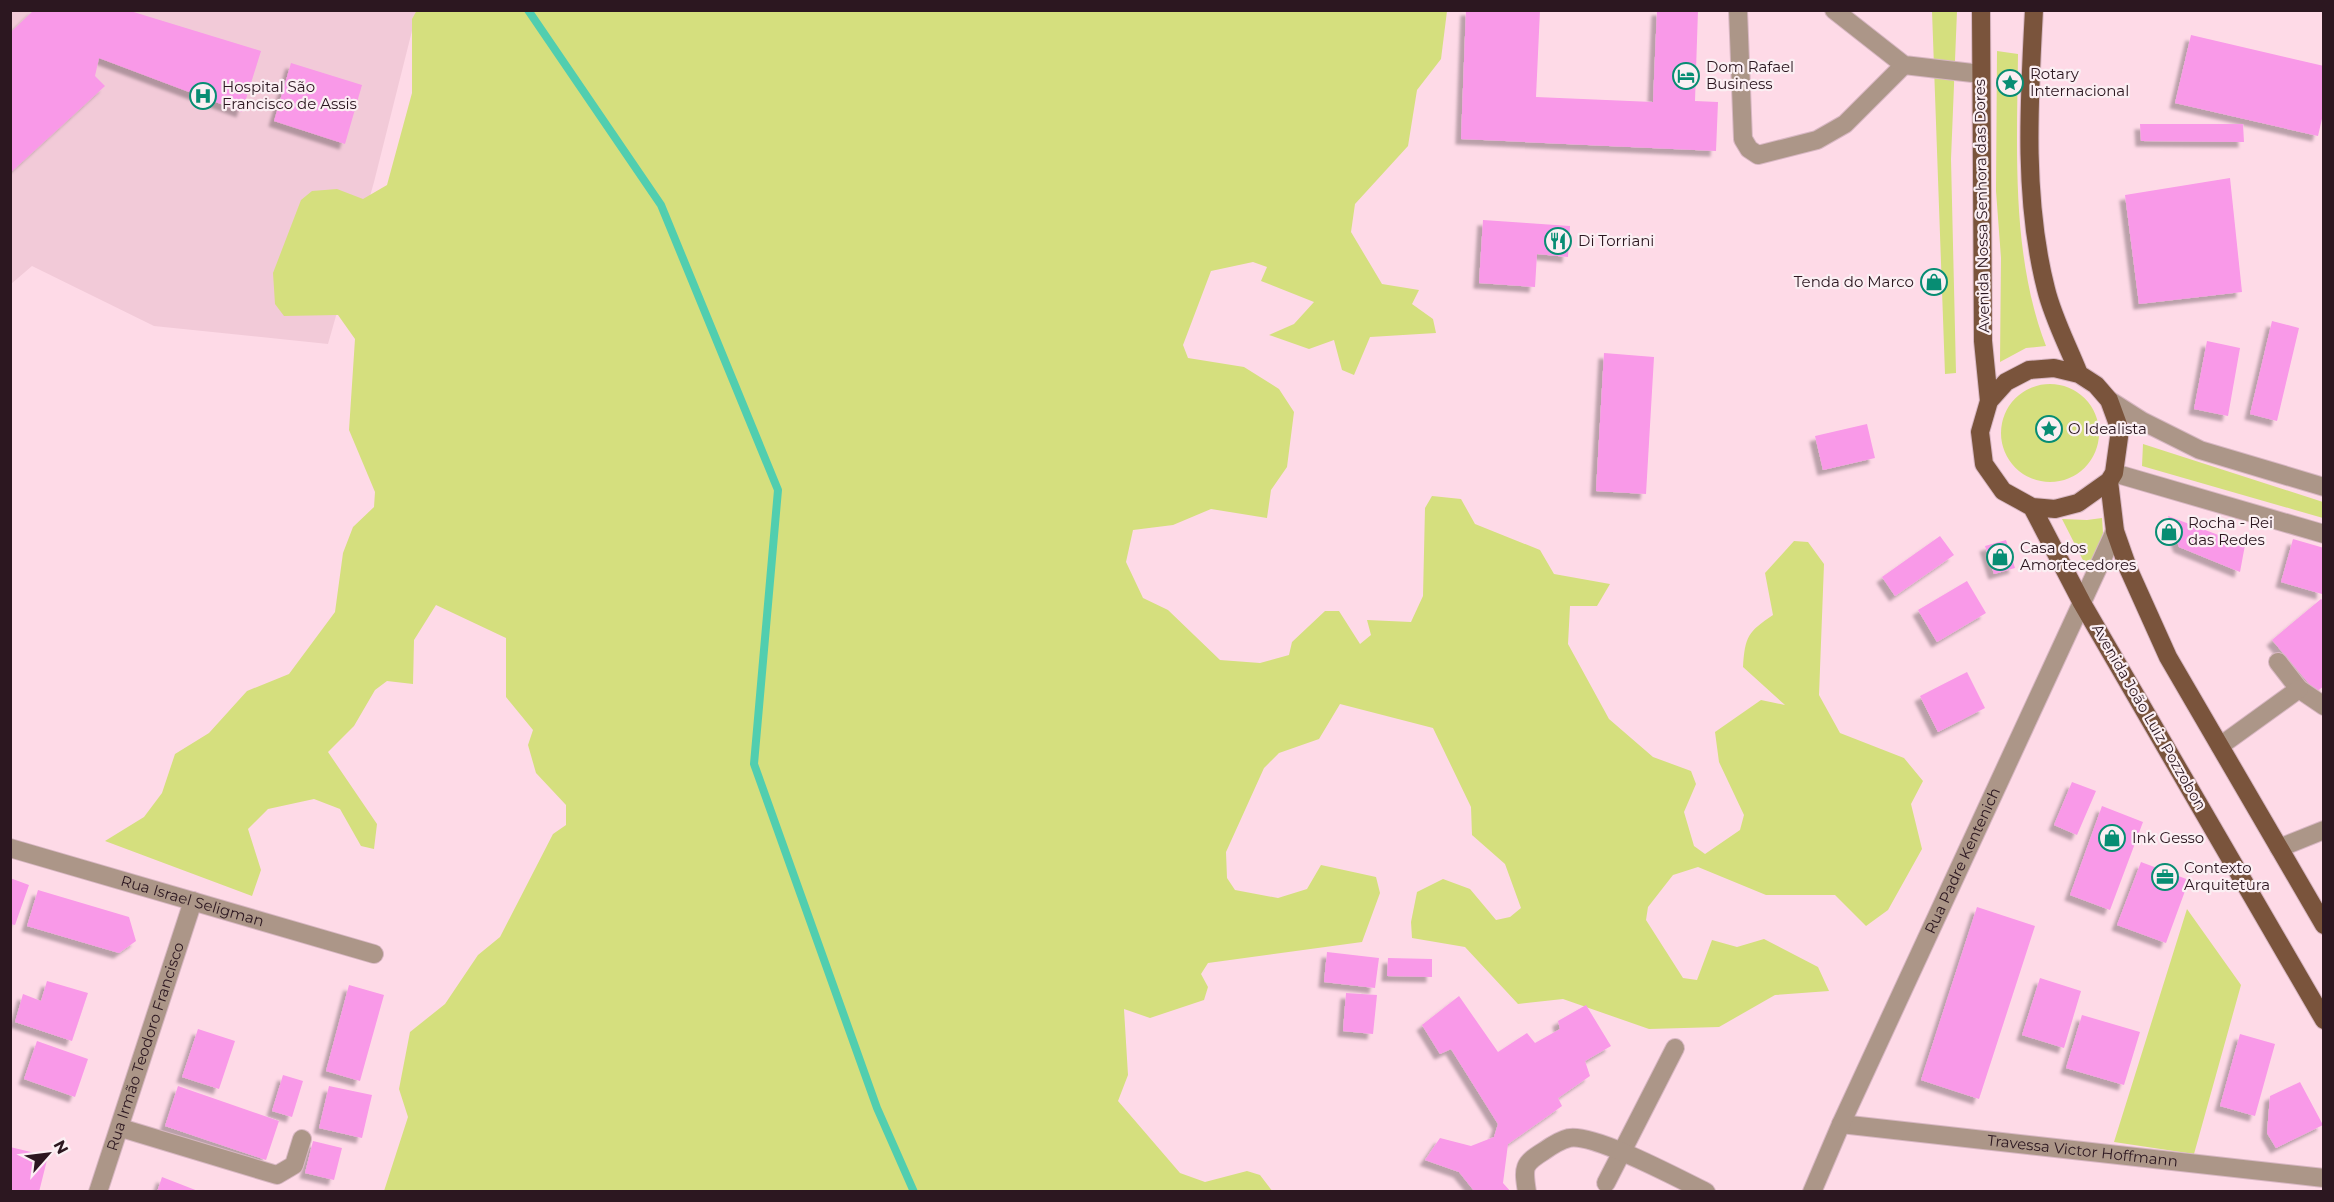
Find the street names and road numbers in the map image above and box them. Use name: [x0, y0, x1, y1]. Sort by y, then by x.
street label: Avenida Nossa Senhora das Dores: [1970, 79, 1993, 333]
street label: Avenida João Luiz Pozzobon: [2088, 620, 2211, 813]
street label: Rua Padre Kentenich: [1920, 784, 2004, 937]
street label: Rua Israel Seligman: [119, 871, 267, 931]
street label: Rua Irmão Teodoro Francisco: [102, 940, 188, 1153]
street label: Travessa Victor Hoffmann: [1986, 1130, 2179, 1171]

